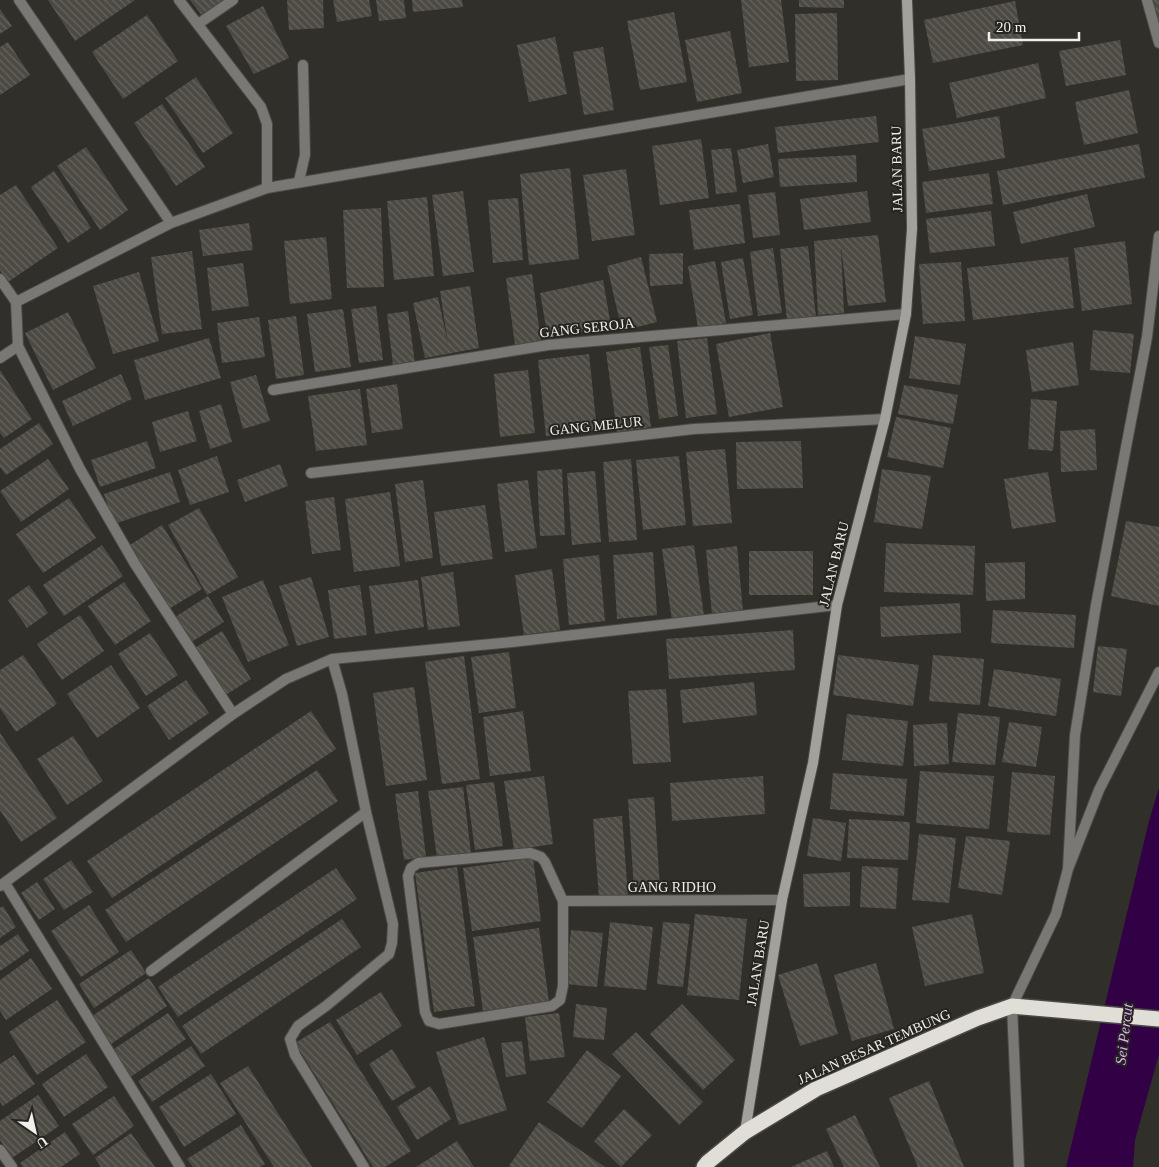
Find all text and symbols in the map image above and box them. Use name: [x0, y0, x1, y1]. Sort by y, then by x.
scale bar: [989, 10, 1079, 42]
text: 20 m: [996, 19, 1027, 35]
street label: JALAN BARU: [889, 126, 905, 212]
street label: GANG SEROJA: [539, 315, 636, 340]
street label: GANG MELUR: [549, 414, 644, 438]
street label: JALAN BARU: [816, 520, 852, 608]
street label: GANG RIDHO: [628, 880, 716, 895]
street label: JALAN BARU: [744, 919, 772, 1007]
water label: Sei Percut: [1112, 1002, 1136, 1066]
street label: JALAN BESAR TEMBUNG: [795, 1007, 953, 1087]
north arrow: [10, 1107, 60, 1157]
text: U: [34, 1133, 50, 1151]

